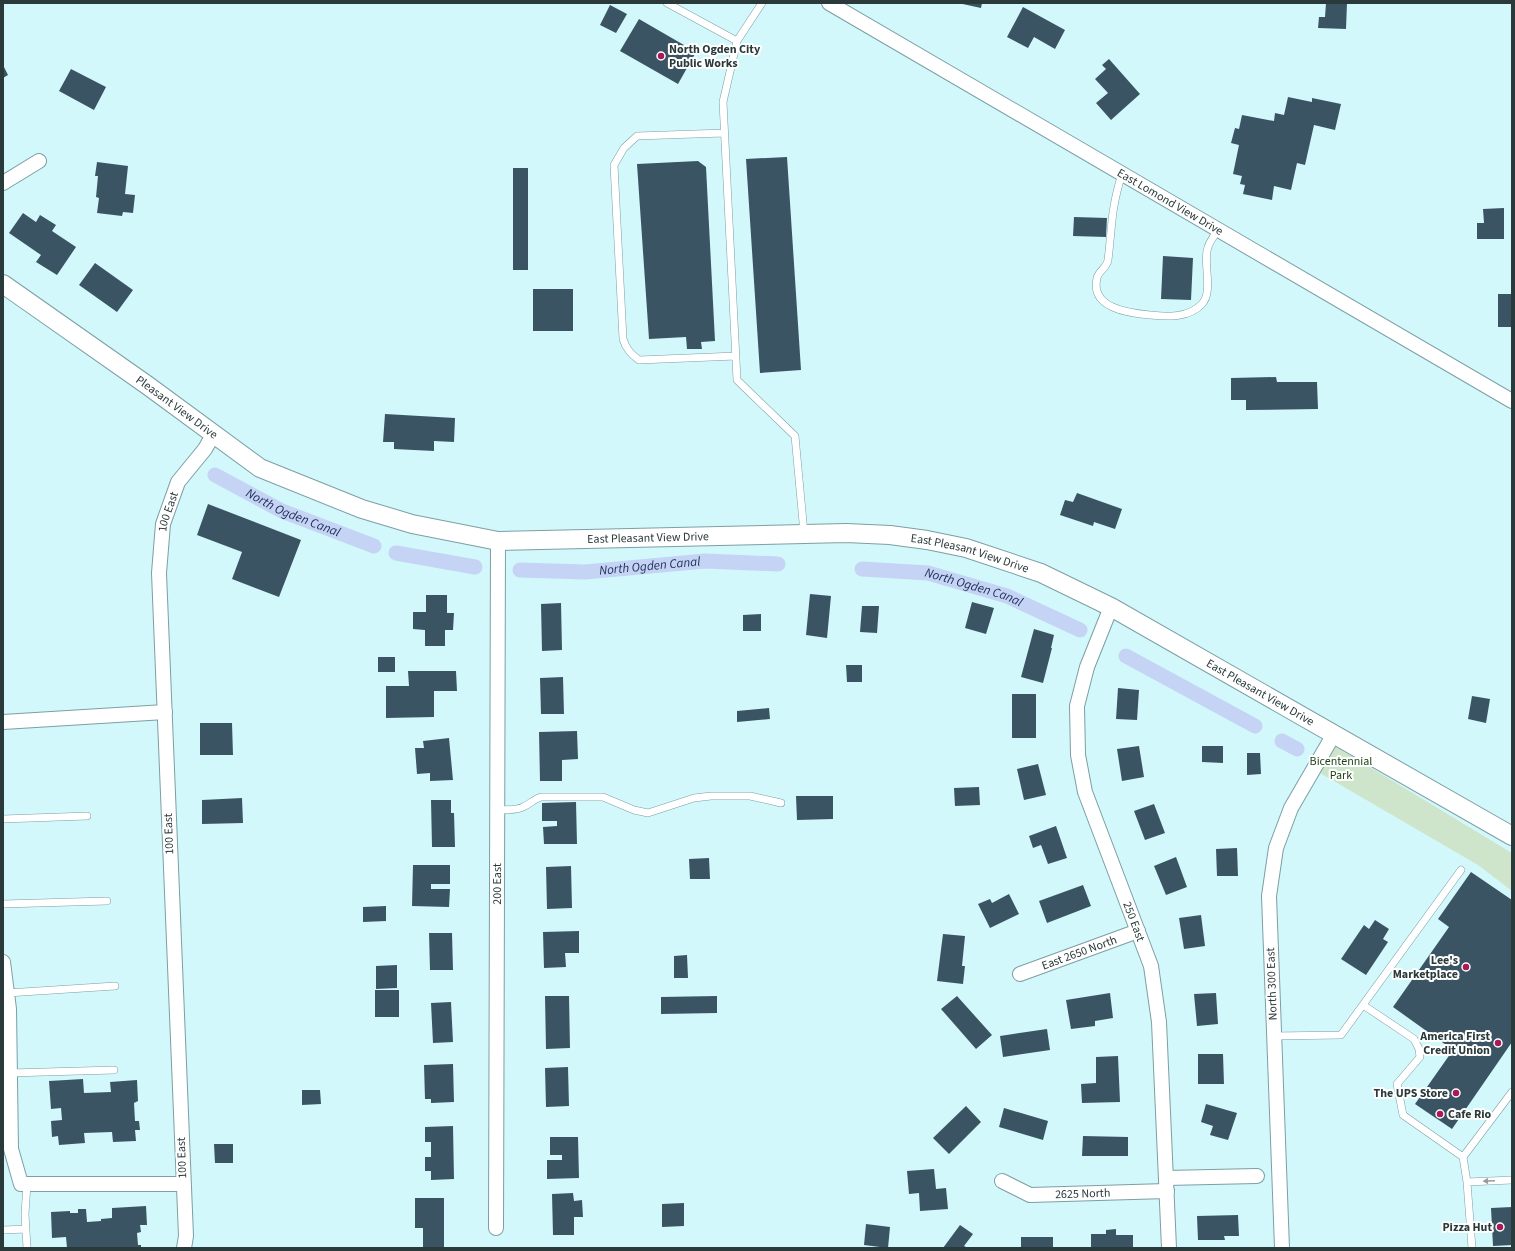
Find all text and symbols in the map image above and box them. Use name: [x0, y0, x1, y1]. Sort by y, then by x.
place label: North Ogden City Public Works: [669, 41, 761, 72]
marker: North Ogden City Public Works: [656, 51, 666, 61]
street label: East Lomond View Drive: [1114, 164, 1227, 240]
street label: Pleasant View Drive: [132, 371, 222, 443]
water label: North Ogden Canal: [243, 484, 344, 542]
street label: 100 East: [154, 489, 182, 532]
street label: East Pleasant View Drive: [587, 528, 709, 547]
street label: East Pleasant View Drive: [910, 529, 1031, 577]
water label: North Ogden Canal: [598, 552, 702, 580]
water label: North Ogden Canal: [923, 564, 1026, 611]
street label: East Pleasant View Drive: [1203, 655, 1317, 730]
park label: Bicentennial Park: [1310, 753, 1372, 784]
street label: 100 East: [160, 813, 178, 855]
street label: 200 East: [488, 863, 506, 905]
street label: 250 East: [1119, 899, 1149, 944]
street label: East 2650 North: [1039, 931, 1119, 974]
street label: North 300 East: [1262, 947, 1282, 1021]
place label: Lee's Marketplace: [1393, 952, 1458, 983]
marker: Lee's Marketplace: [1461, 962, 1471, 972]
place label: America First Credit Union: [1419, 1028, 1490, 1059]
marker: America First Credit Union: [1493, 1038, 1503, 1048]
place label: The UPS Store: [1374, 1085, 1448, 1102]
marker: The UPS Store: [1451, 1088, 1461, 1098]
place label: Cafe Rio: [1448, 1106, 1492, 1123]
marker: Cafe Rio: [1435, 1109, 1445, 1119]
street label: 100 East: [173, 1137, 191, 1179]
one-way arrow: [1482, 1178, 1495, 1184]
street label: 2625 North: [1055, 1184, 1111, 1203]
place label: Pizza Hut: [1442, 1219, 1492, 1236]
marker: Pizza Hut: [1495, 1222, 1505, 1232]

